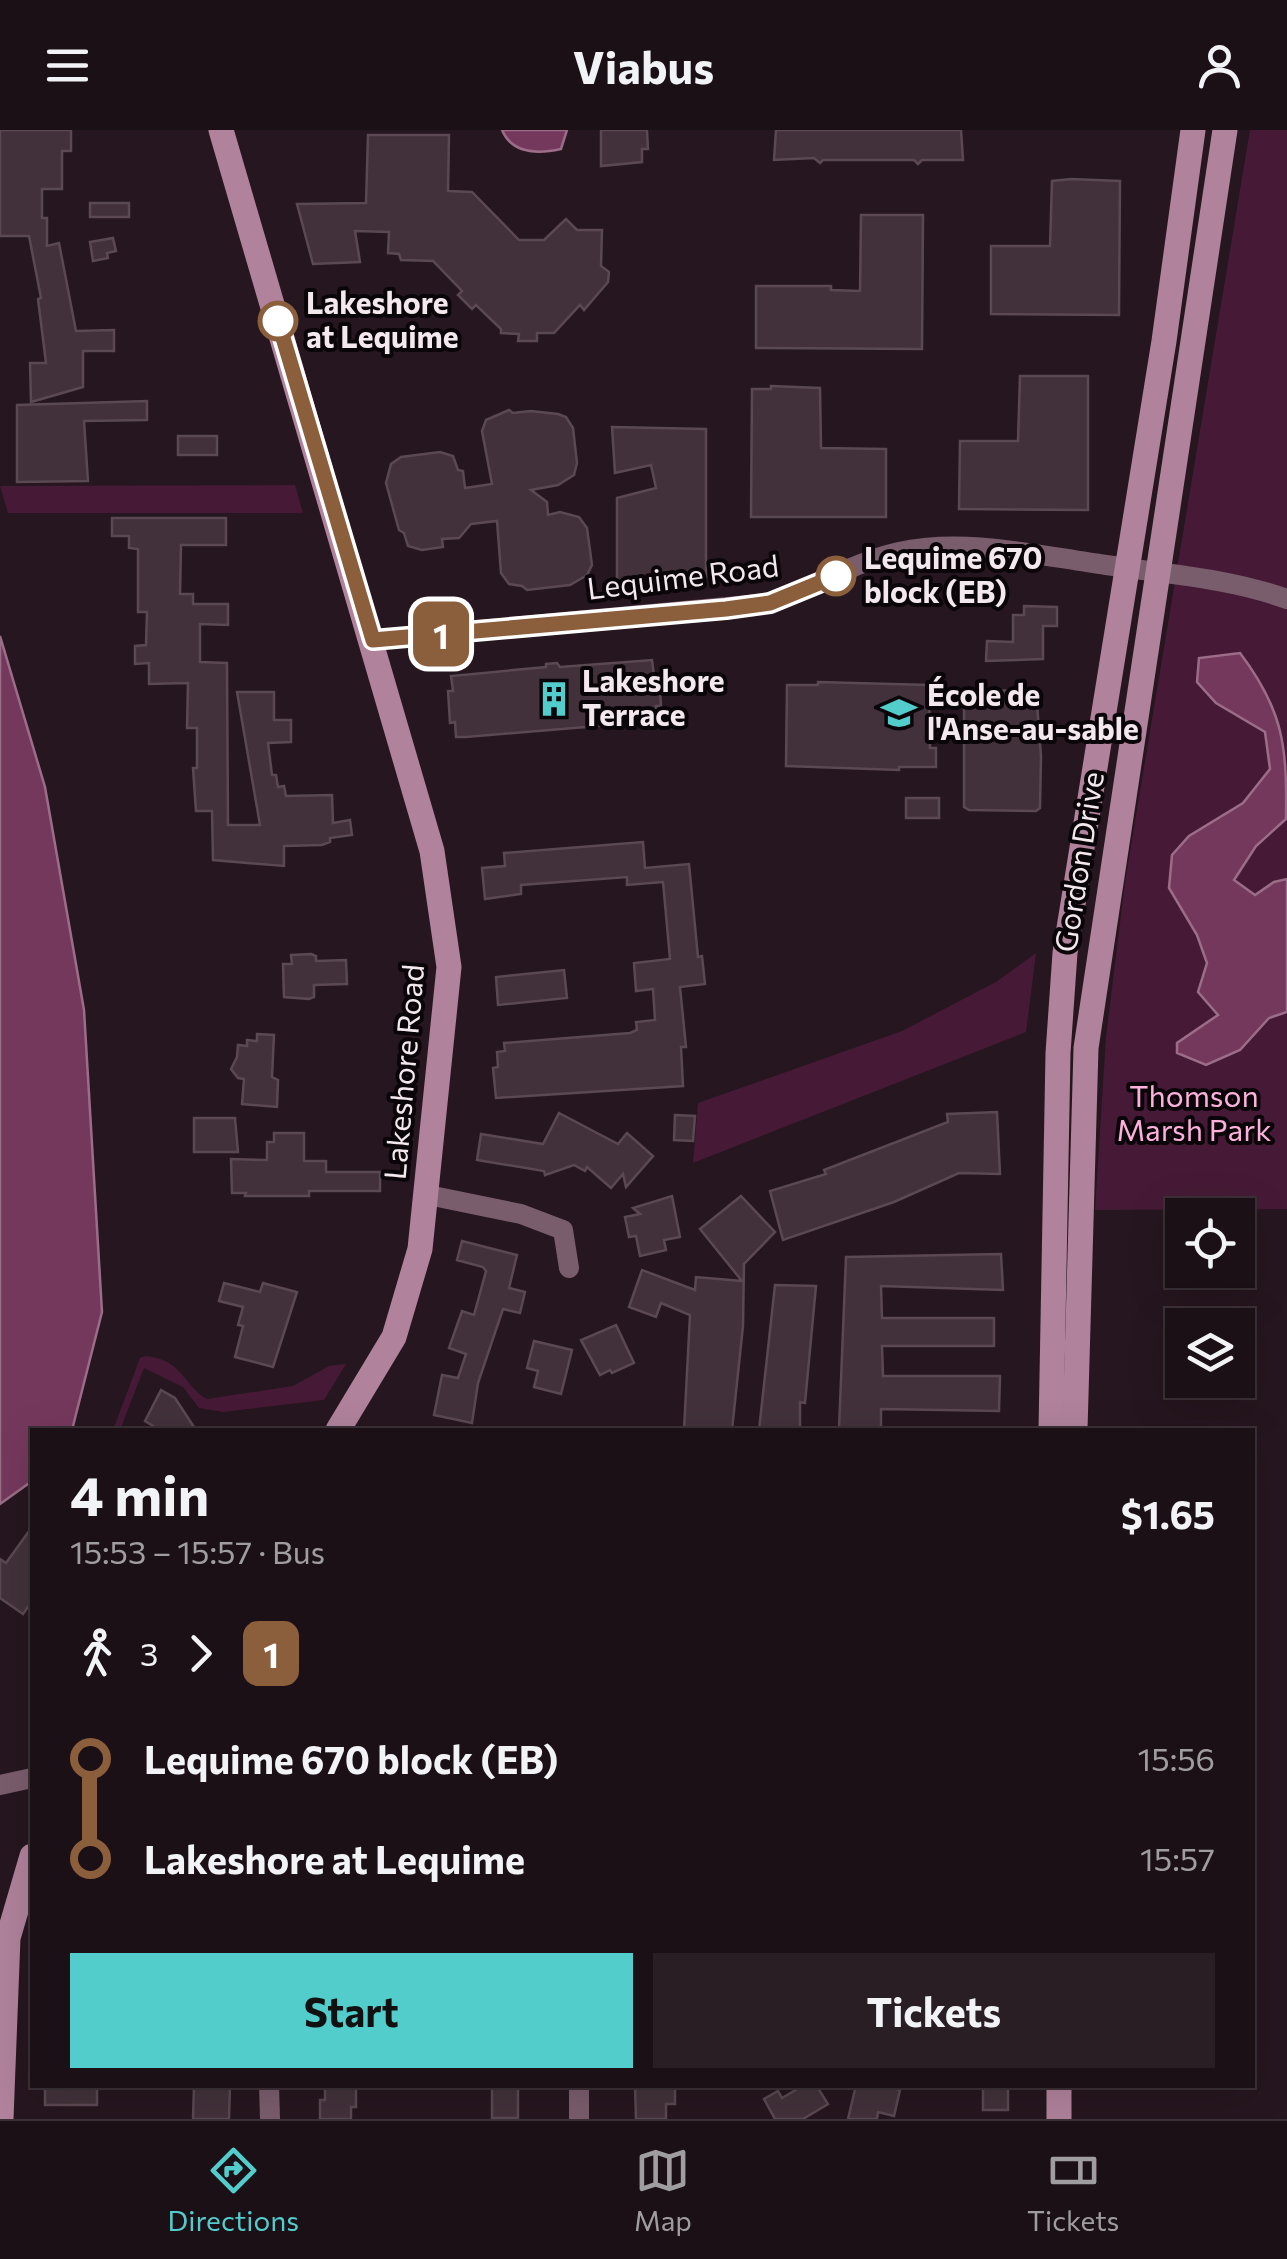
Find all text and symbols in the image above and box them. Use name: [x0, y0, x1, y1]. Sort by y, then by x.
icon: menu: [40, 38, 95, 93]
text: Viabus: [573, 38, 714, 93]
icon: person: [1192, 38, 1247, 93]
place label: Lakeshore at Lequime: [306, 283, 459, 354]
marker: Lakeshore at Lequime: [259, 302, 297, 340]
place label: Lequime 670 block (EB): [864, 538, 1043, 609]
street label: Lequime Road: [585, 545, 781, 606]
marker: Lequime 670 block (EB): [817, 557, 855, 595]
line badge: 1: [408, 602, 474, 666]
text: 1: [433, 613, 449, 656]
place label: Lakeshore Terrace: [582, 661, 724, 732]
place label: École de l'Anse-au-sable: [927, 675, 1139, 746]
building icon: Lakeshore Terrace: [535, 680, 573, 718]
school or university icon: École de l'Anse-au-sable: [880, 694, 918, 732]
street label: Gordon Drive: [1045, 769, 1110, 954]
street label: Lakeshore Road: [375, 963, 430, 1181]
park label: Thomson Marsh Park: [1117, 1076, 1271, 1147]
map controls: [1165, 1198, 1255, 1398]
button: locate: [1165, 1198, 1255, 1288]
button: layers: [1165, 1308, 1255, 1398]
text: 4 min: [70, 1460, 209, 1527]
text: $1.65: [1121, 1490, 1215, 1537]
text: 15:53 – 15:57 · Bus: [70, 1531, 325, 1571]
icon: walk: [70, 1626, 125, 1681]
icon: forward: [173, 1626, 228, 1681]
text: 1: [263, 1632, 279, 1675]
text: 3: [140, 1633, 158, 1673]
text: Lequime 670 block (EB): [144, 1735, 558, 1782]
text: 15:56: [1138, 1738, 1215, 1778]
text: Lakeshore at Lequime: [144, 1835, 525, 1882]
text: 15:57: [1140, 1838, 1215, 1878]
button: Start: [70, 1953, 633, 2068]
button: Tickets: [653, 1953, 1215, 2068]
tab: Directions: [168, 2143, 299, 2237]
tab: Map: [634, 2143, 692, 2237]
tab: Tickets: [1027, 2143, 1119, 2237]

